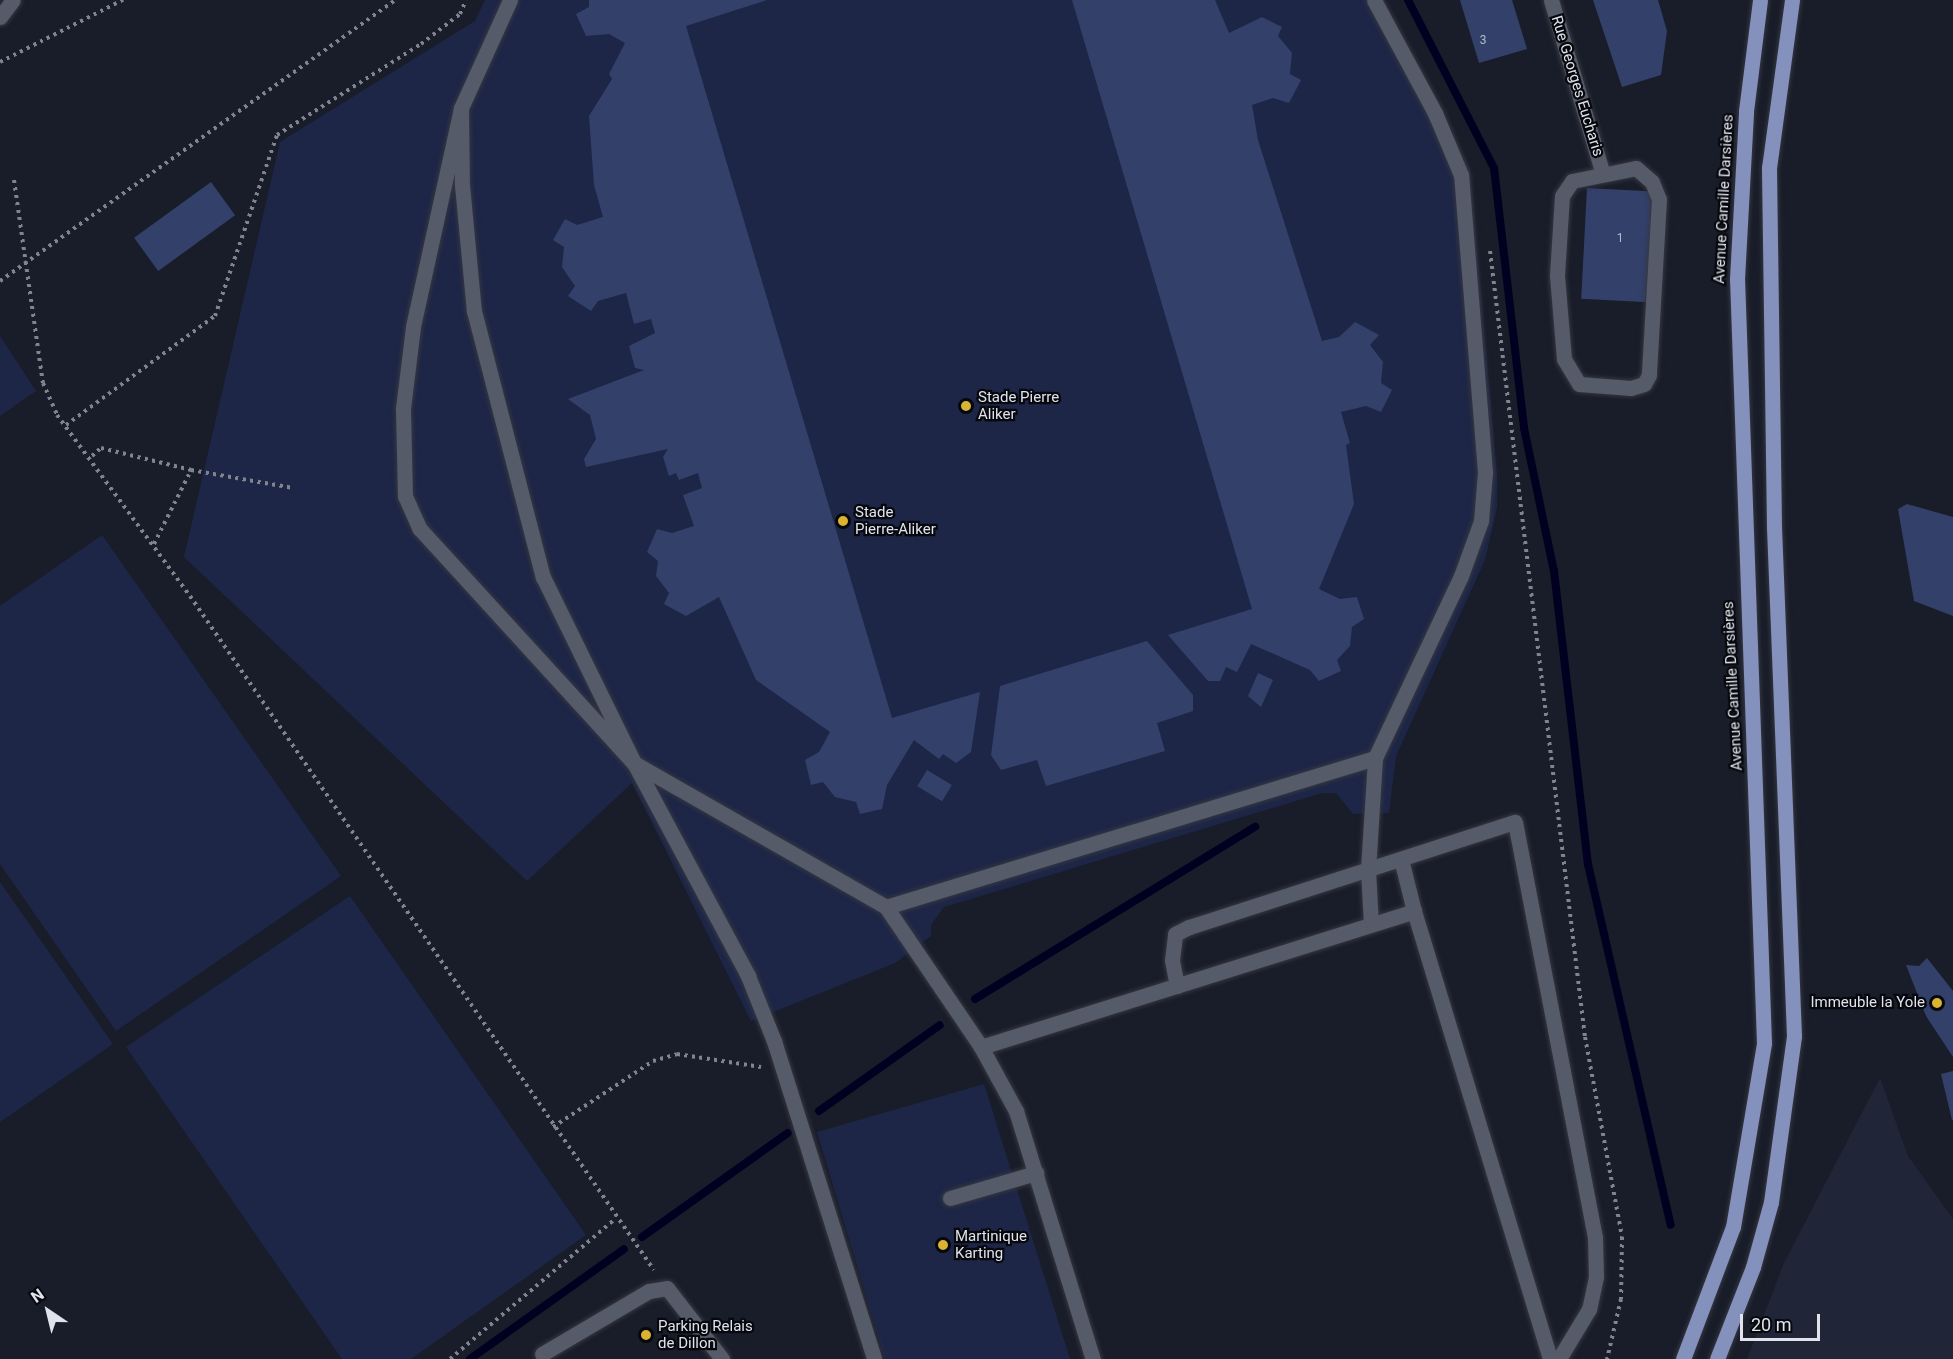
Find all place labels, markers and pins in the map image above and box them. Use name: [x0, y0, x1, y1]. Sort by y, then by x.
place label: Stade Pierre Aliker: [978, 388, 1059, 423]
marker: Stade Pierre Aliker: [959, 399, 973, 413]
place label: Stade Pierre-Aliker: [855, 503, 936, 538]
marker: Stade Pierre-Aliker: [836, 514, 850, 528]
place label: Immeuble la Yole: [1810, 994, 1925, 1012]
marker: Immeuble la Yole: [1930, 996, 1944, 1010]
place label: Martinique Karting: [955, 1227, 1027, 1262]
marker: Martinique Karting: [936, 1238, 950, 1252]
place label: Parking Relais de Dillon: [658, 1317, 753, 1352]
marker: Parking Relais de Dillon: [639, 1328, 653, 1342]

